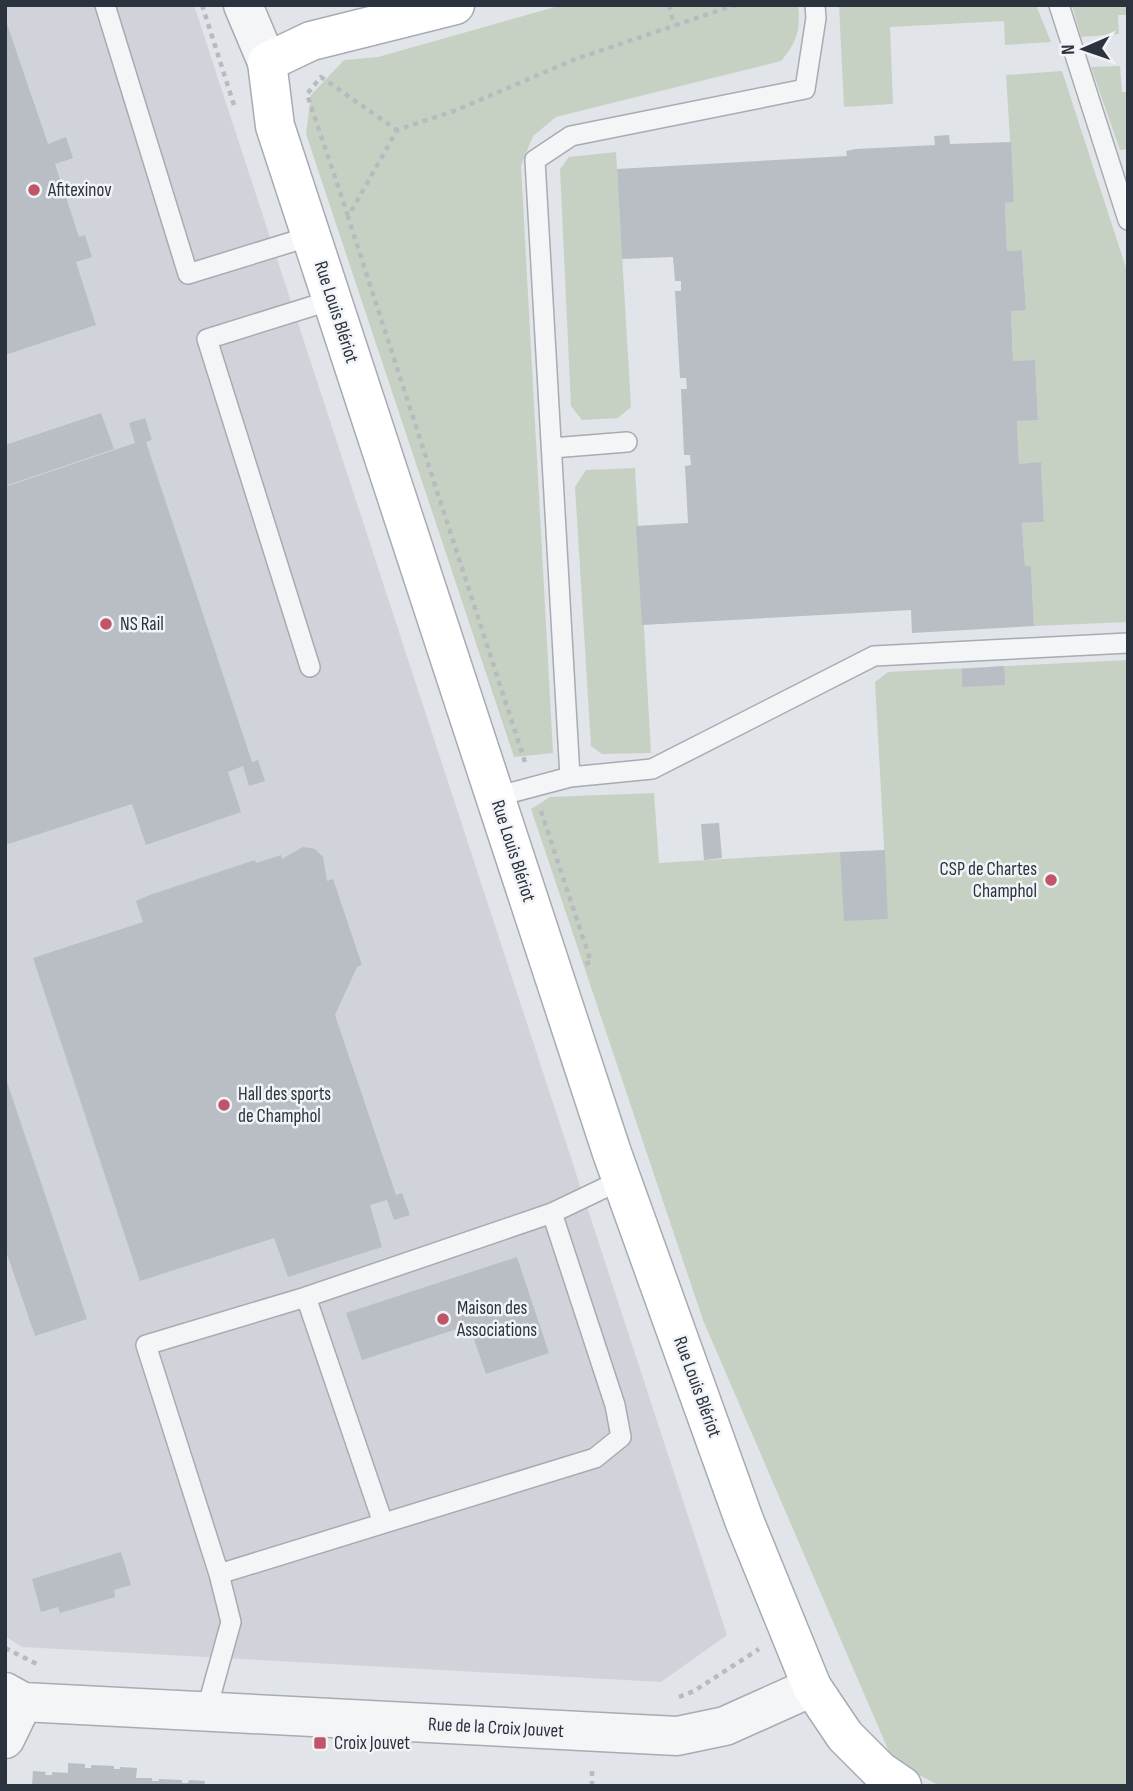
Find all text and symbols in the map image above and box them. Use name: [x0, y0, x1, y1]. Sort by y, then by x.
north arrow: [1049, 14, 1119, 84]
text: N: [1057, 44, 1080, 55]
place label: Afitexinov: [47, 179, 112, 202]
marker: Afitexinov: [26, 182, 42, 198]
street label: Rue Louis Blériot: [309, 258, 363, 366]
place label: NS Rail: [120, 613, 164, 636]
marker: NS Rail: [98, 616, 114, 632]
street label: Rue Louis Blériot: [486, 797, 540, 905]
place label: CSP de Chartes Champhol: [940, 858, 1037, 903]
marker: CSP de Chartes Champhol: [1043, 872, 1059, 888]
place label: Hall des sports de Champhol: [238, 1083, 331, 1128]
marker: Hall des sports de Champhol: [216, 1097, 232, 1113]
place label: Maison des Associations: [456, 1297, 537, 1342]
marker: Maison des Associations: [435, 1311, 451, 1327]
street label: Rue Louis Blériot: [668, 1333, 726, 1441]
street label: Rue de la Croix Jouvet: [427, 1713, 565, 1743]
place label: Croix Jouvet: [334, 1732, 410, 1755]
marker: Croix Jouvet: [312, 1735, 328, 1751]

